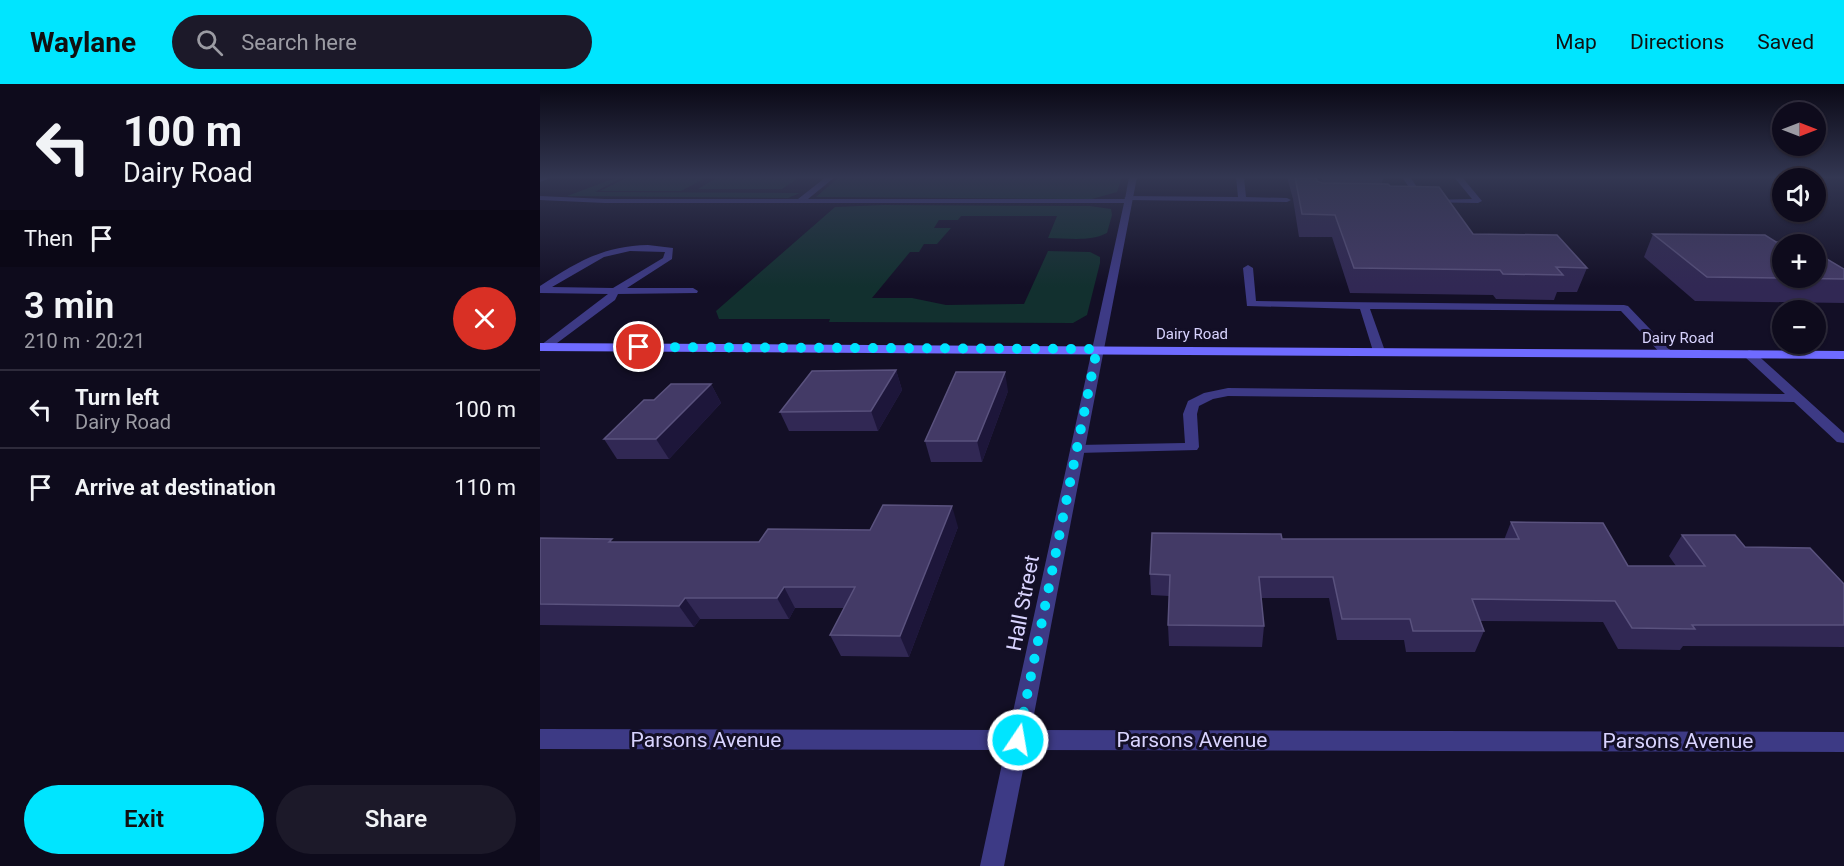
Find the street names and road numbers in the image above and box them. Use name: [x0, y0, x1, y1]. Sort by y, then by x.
street label: Dairy Road: [1156, 325, 1228, 343]
street label: Dairy Road: [1642, 329, 1714, 347]
street label: Hall Street: [1002, 553, 1044, 653]
street label: Parsons Avenue: [631, 728, 781, 752]
street label: Parsons Avenue: [1117, 728, 1267, 752]
street label: Parsons Avenue: [1603, 729, 1753, 753]

